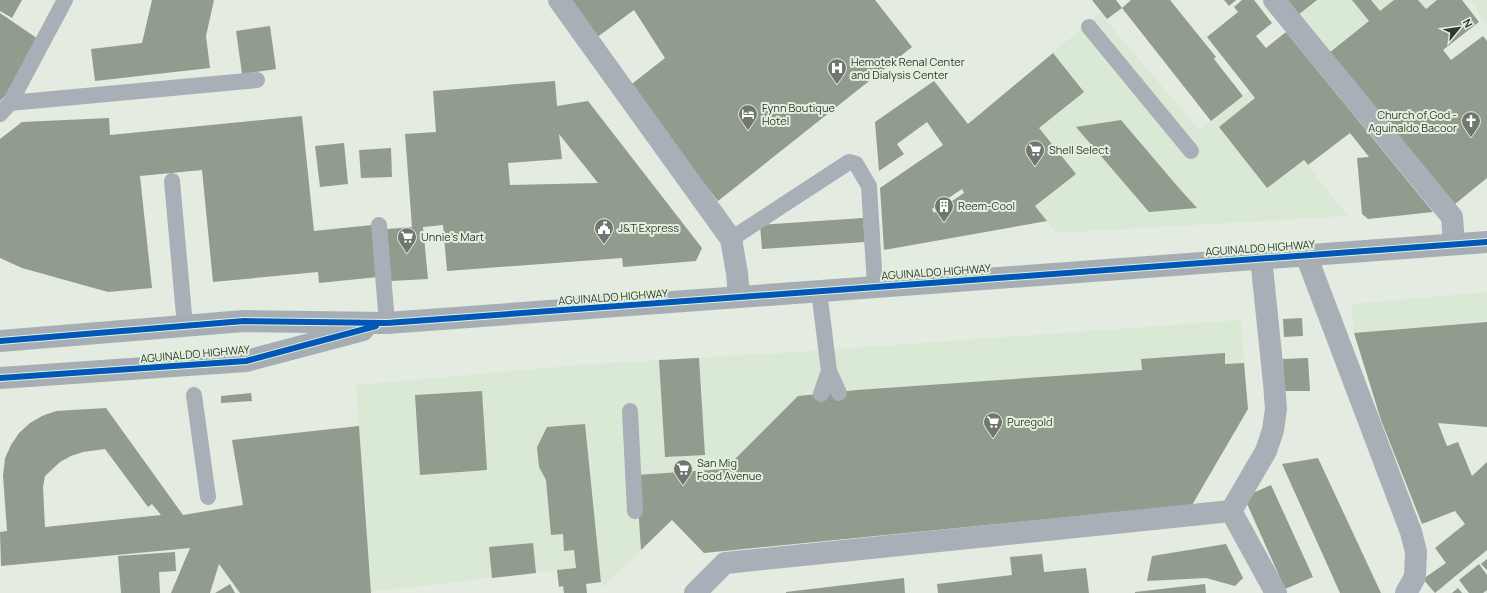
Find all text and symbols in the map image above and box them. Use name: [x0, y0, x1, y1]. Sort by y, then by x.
north arrow: [1439, 8, 1479, 48]
text: N: [1460, 16, 1477, 30]
place label: Hemotek Renal Center and Dialysis Center: [851, 54, 965, 82]
hospital icon: Hemotek Renal Center and Dialysis Center: [826, 57, 848, 85]
place label: Fynn Boutique Hotel: [762, 100, 835, 128]
hotel icon: Fynn Boutique Hotel: [737, 103, 759, 131]
place label: Church of God - Aguinaldo Bacoor: [1368, 107, 1457, 135]
church icon: Church of God - Aguinaldo Bacoor: [1460, 110, 1482, 138]
supermarket icon: Shell Select: [1024, 139, 1046, 167]
place label: Shell Select: [1049, 142, 1109, 157]
building icon: Reem-Cool: [933, 195, 955, 223]
place label: Reem-Cool: [958, 198, 1015, 213]
public building icon: J&T Express: [593, 217, 615, 245]
place label: J&T Express: [618, 220, 679, 235]
supermarket icon: Unnie's Mart: [396, 226, 418, 254]
place label: Unnie's Mart: [421, 229, 484, 244]
street label: AGUINALDO HIGHWAY: [1205, 236, 1316, 259]
street label: AGUINALDO HIGHWAY: [881, 260, 992, 283]
street label: AGUINALDO HIGHWAY: [558, 285, 669, 308]
street label: AGUINALDO HIGHWAY: [140, 341, 251, 366]
supermarket icon: Puregold: [982, 411, 1004, 439]
place label: Puregold: [1007, 414, 1053, 429]
place label: San Mig Food Avenue: [697, 455, 762, 483]
supermarket icon: San Mig Food Avenue: [672, 458, 694, 486]

